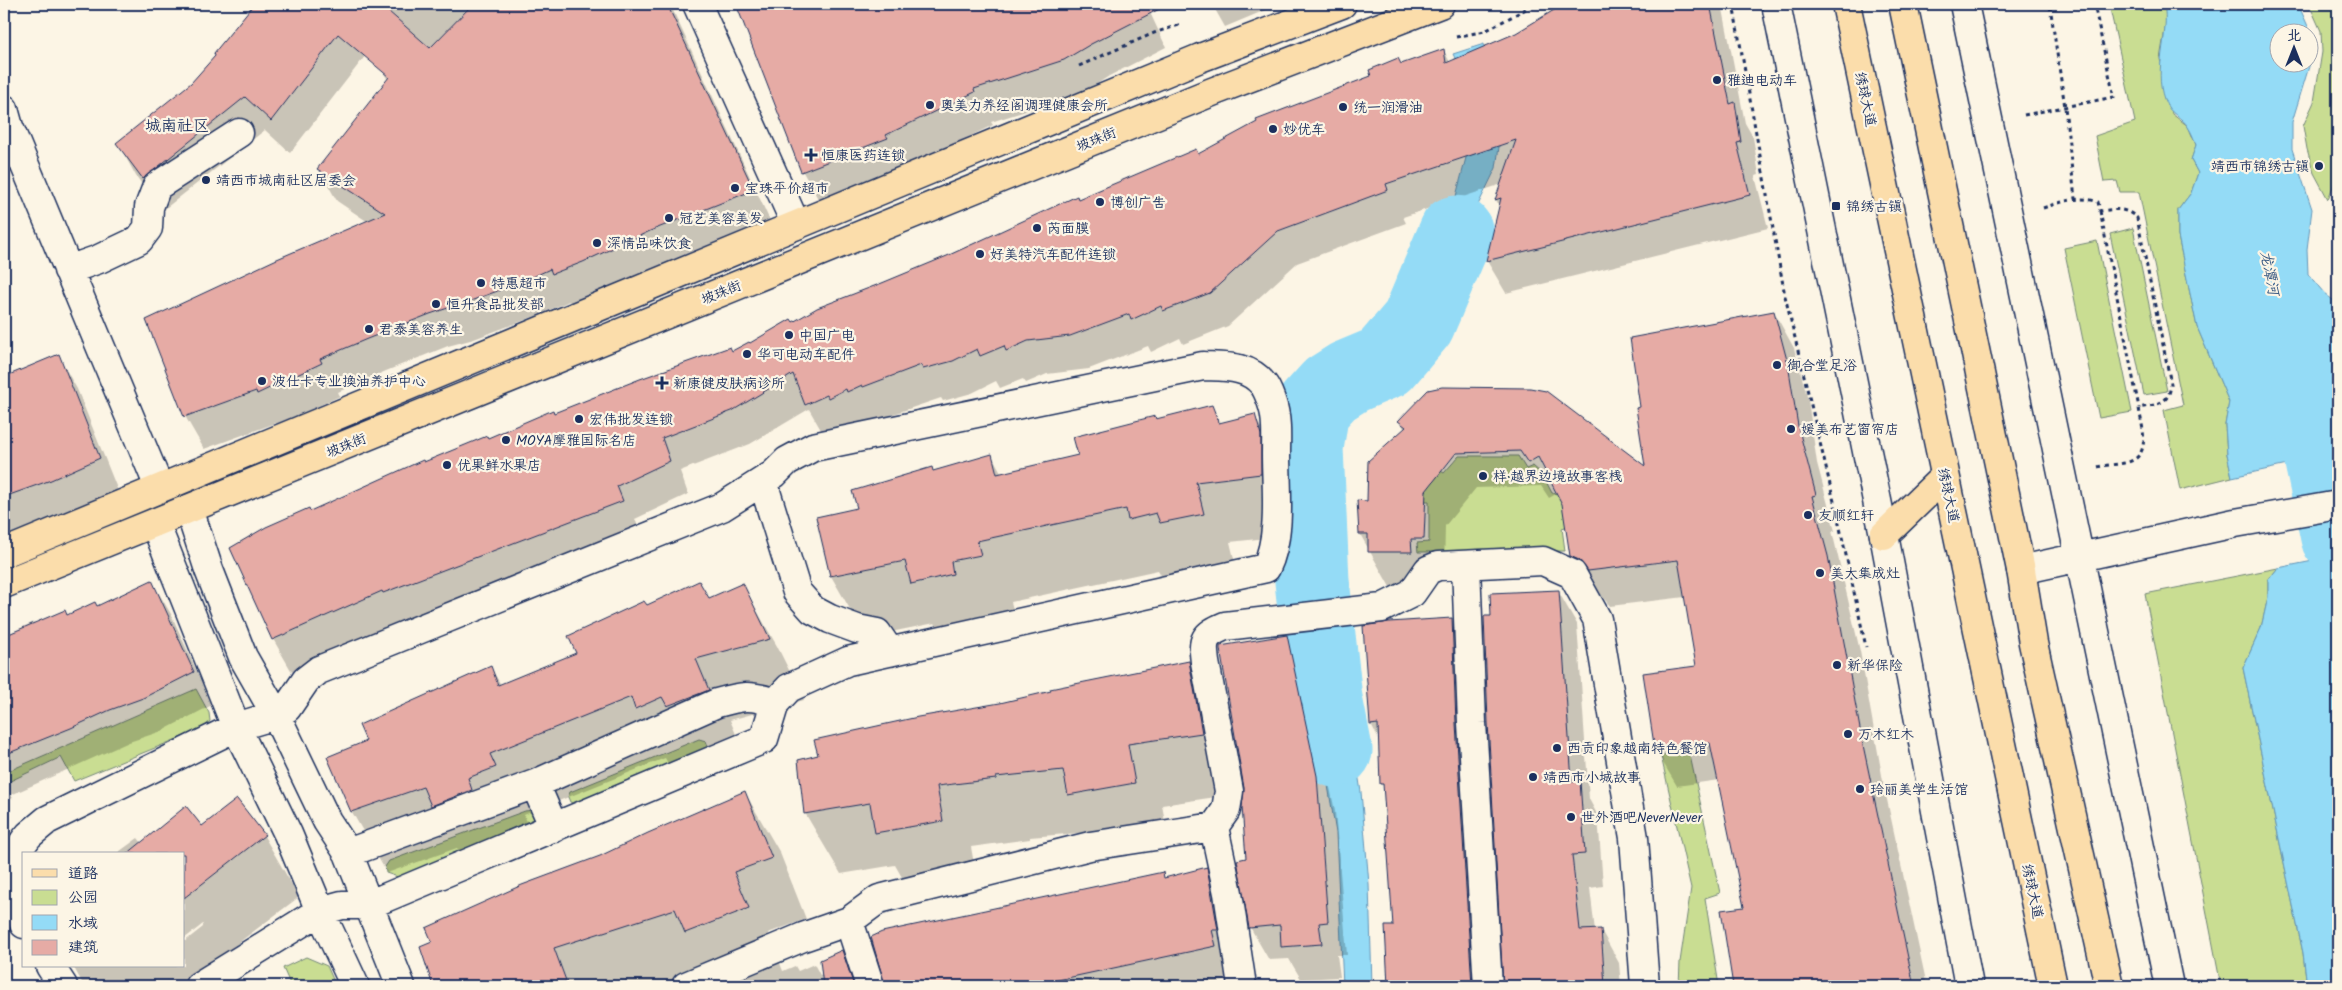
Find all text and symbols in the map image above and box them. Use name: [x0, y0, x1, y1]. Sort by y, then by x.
north arrow: [2270, 22, 2320, 72]
text: 北: [2287, 25, 2301, 47]
place label: 雅迪电动车: [1727, 70, 1797, 92]
street label: 绣球大道: [1848, 70, 1882, 129]
marker: 雅迪电动车: [1711, 74, 1723, 86]
place label: 奥美力养经阁调理健康会所: [940, 95, 1108, 117]
place label: 统一润滑油: [1353, 97, 1423, 119]
marker: 奥美力养经阁调理健康会所: [924, 99, 936, 111]
marker: 统一润滑油: [1337, 101, 1349, 113]
district label: 城南社区: [145, 114, 209, 139]
place label: 妙优车: [1283, 119, 1325, 141]
street label: 坡珠街: [1073, 122, 1120, 158]
marker: 妙优车: [1267, 123, 1279, 135]
place label: 恒康医药连锁: [821, 145, 905, 167]
marker: 恒康医药连锁: [805, 149, 817, 161]
place label: 靖西市锦绣古镇: [2211, 156, 2309, 178]
marker: 靖西市锦绣古镇: [2313, 160, 2325, 172]
place label: 靖西市城南社区居委会: [216, 170, 356, 192]
marker: 靖西市城南社区居委会: [200, 174, 212, 186]
place label: 宝珠平价超市: [745, 178, 829, 200]
marker: 宝珠平价超市: [729, 182, 741, 194]
place label: 博创广告: [1110, 192, 1166, 214]
marker: 博创广告: [1094, 196, 1106, 208]
place label: 锦绣古镇: [1846, 196, 1902, 218]
marker: 锦绣古镇: [1830, 200, 1842, 212]
place label: 冠艺美容美发: [679, 208, 763, 230]
marker: 冠艺美容美发: [663, 212, 675, 224]
place label: 芮面膜: [1047, 218, 1089, 240]
marker: 芮面膜: [1031, 222, 1043, 234]
place label: 深情品味饮食: [607, 233, 691, 255]
marker: 深情品味饮食: [591, 237, 603, 249]
place label: 好美特汽车配件连锁: [990, 244, 1116, 266]
marker: 好美特汽车配件连锁: [974, 248, 986, 260]
water label: 龙潭河: [2253, 249, 2286, 301]
place label: 特惠超市: [491, 273, 547, 295]
street label: 坡珠街: [698, 275, 745, 311]
marker: 特惠超市: [475, 277, 487, 289]
place label: 恒升食品批发部: [446, 294, 544, 316]
marker: 恒升食品批发部: [430, 298, 442, 310]
place label: 君泰美容养生: [379, 319, 463, 341]
marker: 君泰美容养生: [363, 323, 375, 335]
place label: 中国广电: [799, 325, 855, 347]
marker: 中国广电: [783, 329, 795, 341]
place label: 华可电动车配件: [757, 344, 855, 366]
marker: 华可电动车配件: [741, 348, 753, 360]
place label: 御合堂足浴: [1787, 355, 1857, 377]
marker: 御合堂足浴: [1771, 359, 1783, 371]
place label: 波仕卡专业换油养护中心: [272, 371, 426, 393]
place label: 新康健皮肤病诊所: [673, 373, 785, 395]
marker: 波仕卡专业换油养护中心: [256, 375, 268, 387]
marker: 新康健皮肤病诊所: [655, 376, 669, 390]
place label: 宏伟批发连锁: [589, 409, 673, 431]
marker: 宏伟批发连锁: [573, 413, 585, 425]
place label: 媛美布艺窗帘店: [1801, 419, 1899, 441]
marker: 媛美布艺窗帘店: [1785, 423, 1797, 435]
street label: 坡珠街: [323, 428, 370, 464]
place label: MOYA摩雅国际名店: [516, 430, 636, 452]
marker: MOYA摩雅国际名店: [500, 434, 512, 446]
place label: 优果鲜水果店: [457, 455, 541, 477]
marker: 优果鲜水果店: [441, 459, 453, 471]
place label: 样·越界边境故事客栈: [1493, 466, 1622, 488]
street label: 绣球大道: [1931, 466, 1965, 525]
marker: 样·越界边境故事客栈: [1477, 470, 1489, 482]
place label: 友顺红轩: [1818, 505, 1874, 527]
marker: 友顺红轩: [1802, 509, 1814, 521]
place label: 美大集成灶: [1830, 563, 1900, 585]
marker: 美大集成灶: [1814, 567, 1826, 579]
place label: 新华保险: [1847, 655, 1903, 677]
marker: 新华保险: [1831, 659, 1843, 671]
place label: 万木红木: [1858, 724, 1914, 746]
marker: 万木红木: [1842, 728, 1854, 740]
place label: 西贡印象越南特色餐馆: [1567, 738, 1707, 760]
marker: 西贡印象越南特色餐馆: [1551, 742, 1563, 754]
place label: 靖西市小城故事: [1543, 767, 1641, 789]
marker: 靖西市小城故事: [1527, 771, 1539, 783]
place label: 玲丽美学生活馆: [1870, 779, 1968, 801]
marker: 玲丽美学生活馆: [1854, 783, 1866, 795]
place label: 世外酒吧NeverNever: [1581, 807, 1704, 829]
marker: 世外酒吧NeverNever: [1565, 811, 1577, 823]
legend: [22, 852, 185, 968]
text: 道路: [68, 862, 98, 886]
street label: 绣球大道: [2015, 862, 2049, 921]
text: 公园: [68, 886, 98, 910]
text: 水域: [68, 912, 98, 936]
text: 建筑: [68, 936, 98, 960]

